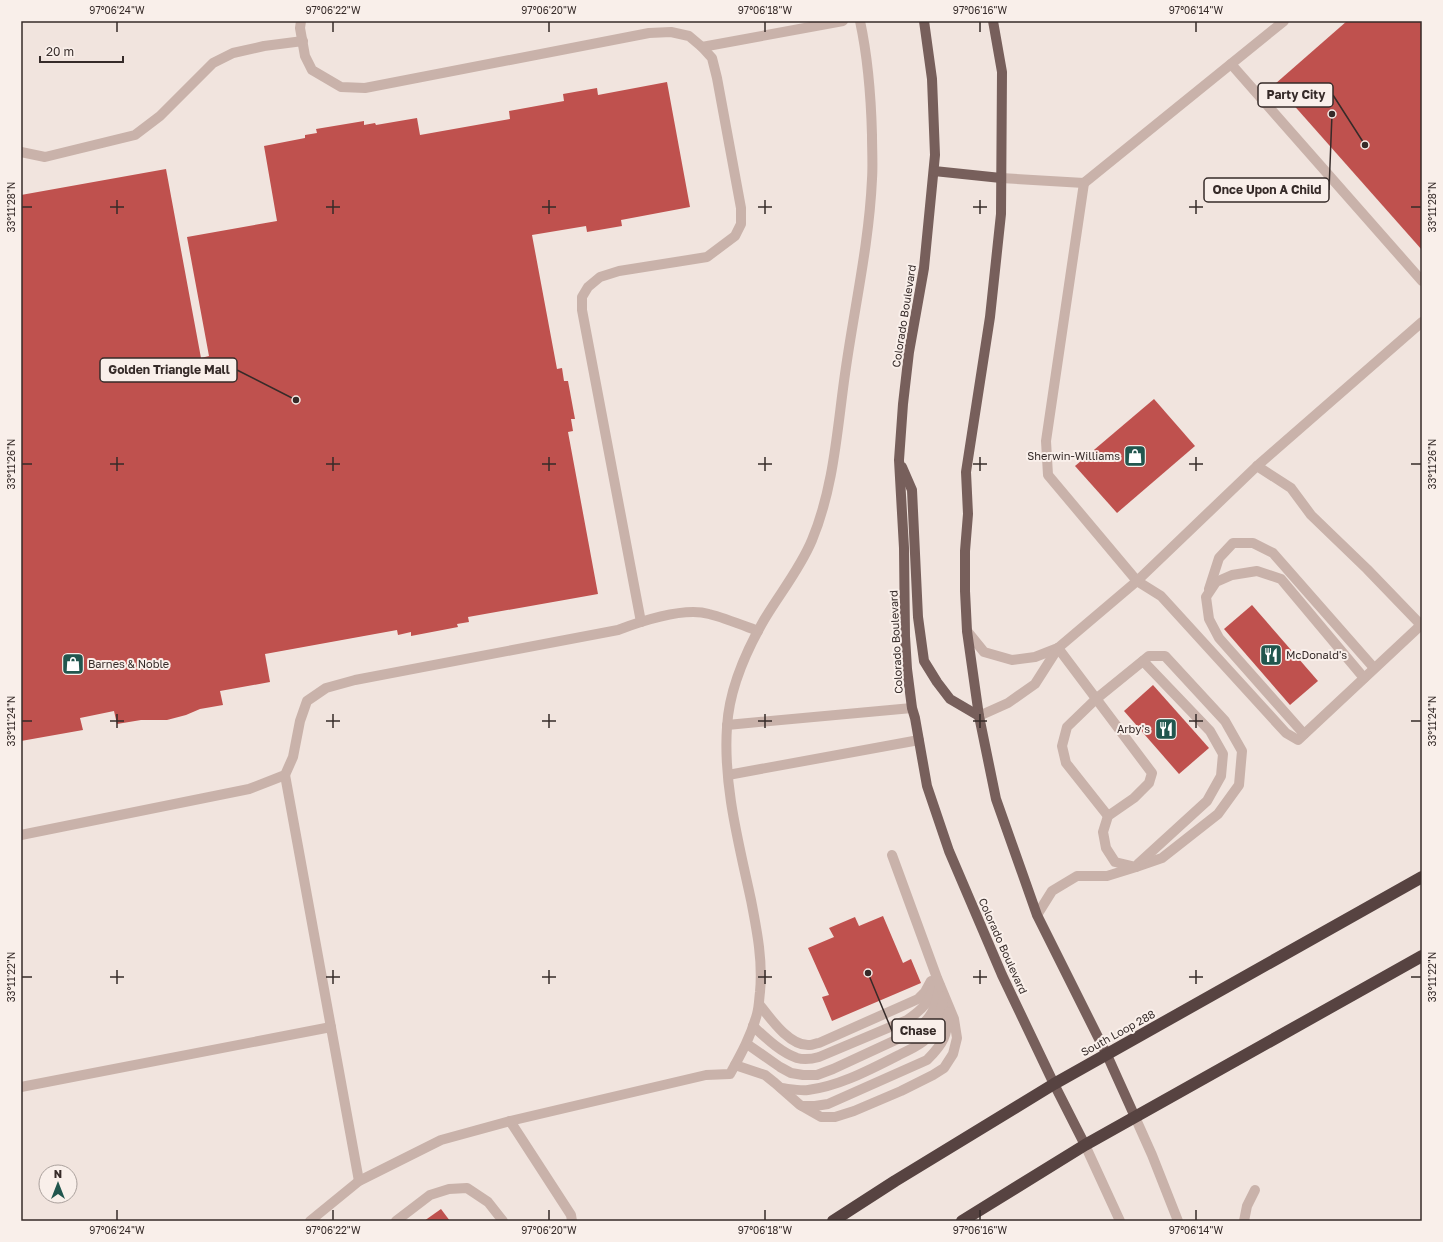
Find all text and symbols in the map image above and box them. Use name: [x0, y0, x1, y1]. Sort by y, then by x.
text: 97°06'24"W: [89, 4, 145, 16]
text: 97°06'22"W: [306, 4, 361, 16]
text: 97°06'20"W: [521, 4, 577, 16]
text: 97°06'18"W: [738, 4, 793, 16]
text: 97°06'16"W: [953, 4, 1008, 16]
text: 97°06'14"W: [1169, 4, 1224, 16]
scale bar: [40, 38, 123, 64]
text: 20 m: [46, 44, 74, 59]
callout: Party City: [1258, 83, 1333, 107]
text: Party City: [1267, 87, 1326, 102]
callout: Once Upon A Child: [1204, 178, 1329, 202]
text: 33°11'28"N: [5, 182, 17, 232]
text: Once Upon A Child: [1212, 182, 1322, 197]
text: 33°11'28"N: [1426, 182, 1438, 232]
street label: Colorado Boulevard: [889, 264, 918, 368]
callout: Golden Triangle Mall: [100, 358, 237, 382]
text: Golden Triangle Mall: [108, 362, 230, 377]
text: 33°11'26"N: [5, 439, 17, 489]
text: 33°11'26"N: [1426, 439, 1438, 489]
shop icon: Sherwin-Williams: [1122, 443, 1148, 469]
place label: Sherwin-Williams: [1027, 449, 1120, 462]
street label: Colorado Boulevard: [886, 590, 905, 694]
restaurant icon: McDonald's: [1258, 642, 1284, 668]
place label: McDonald's: [1286, 648, 1347, 661]
shop icon: Barnes & Noble: [60, 651, 86, 677]
place label: Barnes & Noble: [88, 657, 169, 670]
text: 33°11'24"N: [5, 696, 17, 746]
text: 33°11'24"N: [1426, 696, 1438, 746]
restaurant icon: Arby's: [1153, 716, 1179, 742]
place label: Arby's: [1117, 722, 1150, 735]
street label: Colorado Boulevard: [976, 896, 1031, 996]
text: 33°11'22"N: [5, 952, 17, 1002]
text: 33°11'22"N: [1426, 952, 1438, 1002]
street label: South Loop 288: [1078, 1007, 1157, 1058]
callout: Chase: [892, 1019, 945, 1043]
text: Chase: [900, 1023, 936, 1038]
north arrow: [38, 1164, 78, 1204]
text: N: [54, 1167, 62, 1180]
text: 97°06'24"W: [89, 1224, 145, 1236]
text: 97°06'22"W: [306, 1224, 361, 1236]
text: 97°06'20"W: [521, 1224, 577, 1236]
text: 97°06'18"W: [738, 1224, 793, 1236]
text: 97°06'16"W: [953, 1224, 1008, 1236]
text: 97°06'14"W: [1169, 1224, 1224, 1236]

